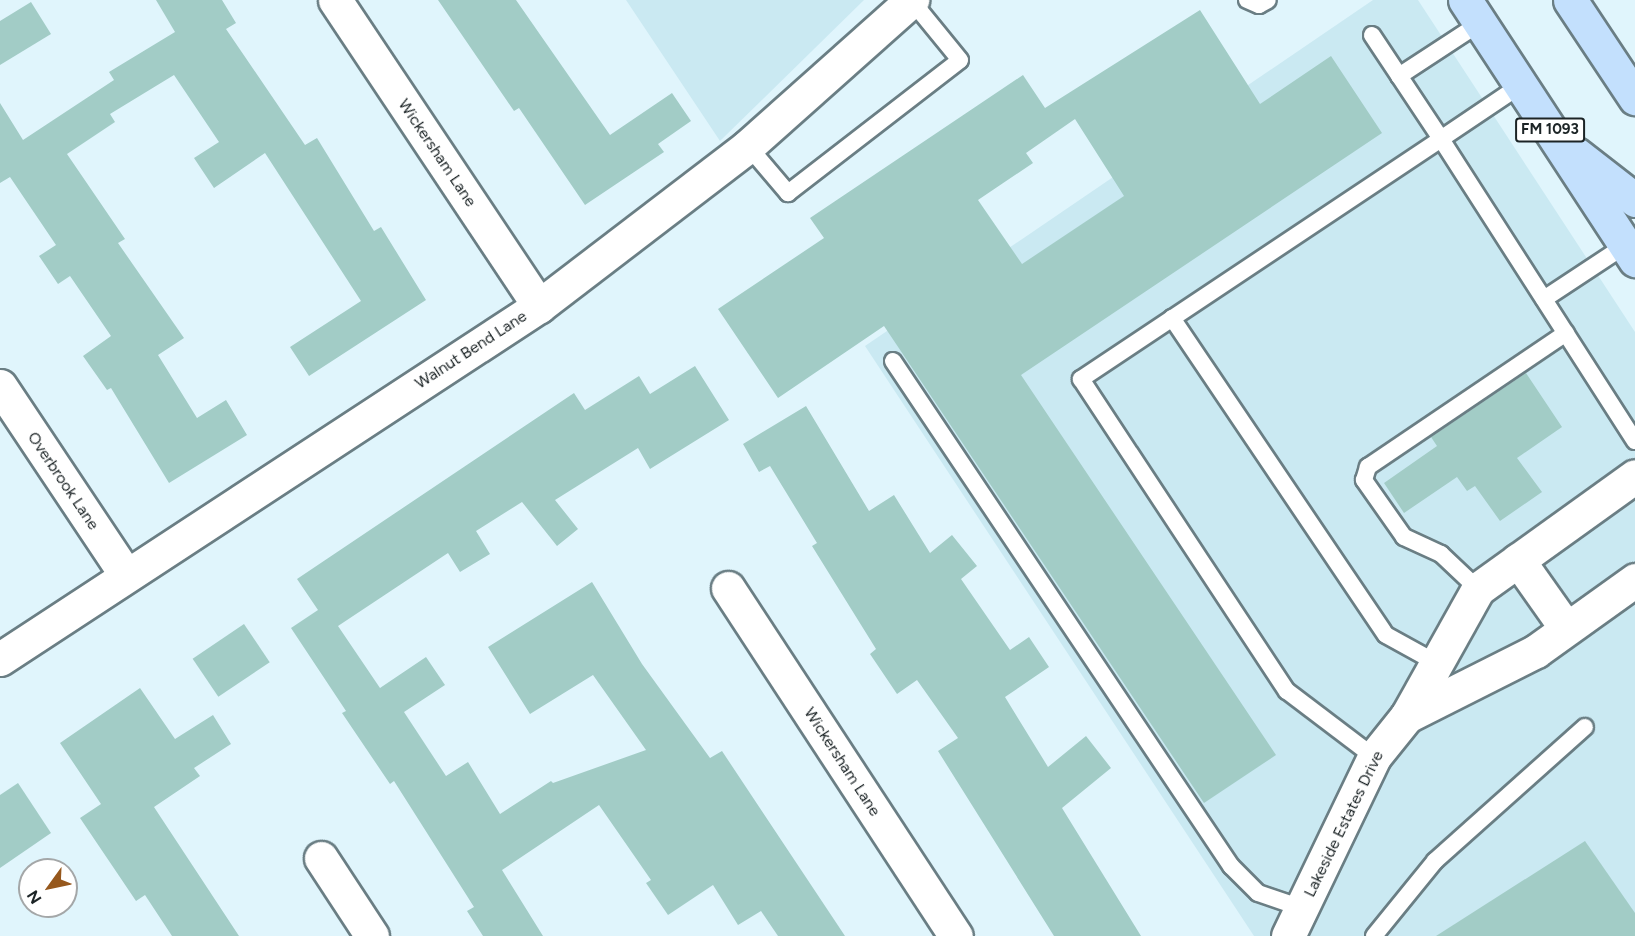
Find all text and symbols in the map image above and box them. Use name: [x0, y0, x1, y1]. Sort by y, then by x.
street label: Wickersham Lane: [394, 96, 480, 210]
road number: FM 1093: [1514, 118, 1586, 142]
street label: Walnut Bend Lane: [412, 307, 530, 393]
street label: Overbrook Lane: [23, 428, 103, 534]
street label: Wickersham Lane: [800, 704, 884, 820]
street label: Lakeside Estates Drive: [1300, 748, 1388, 900]
north arrow: [18, 858, 78, 918]
text: N: [23, 887, 45, 907]

